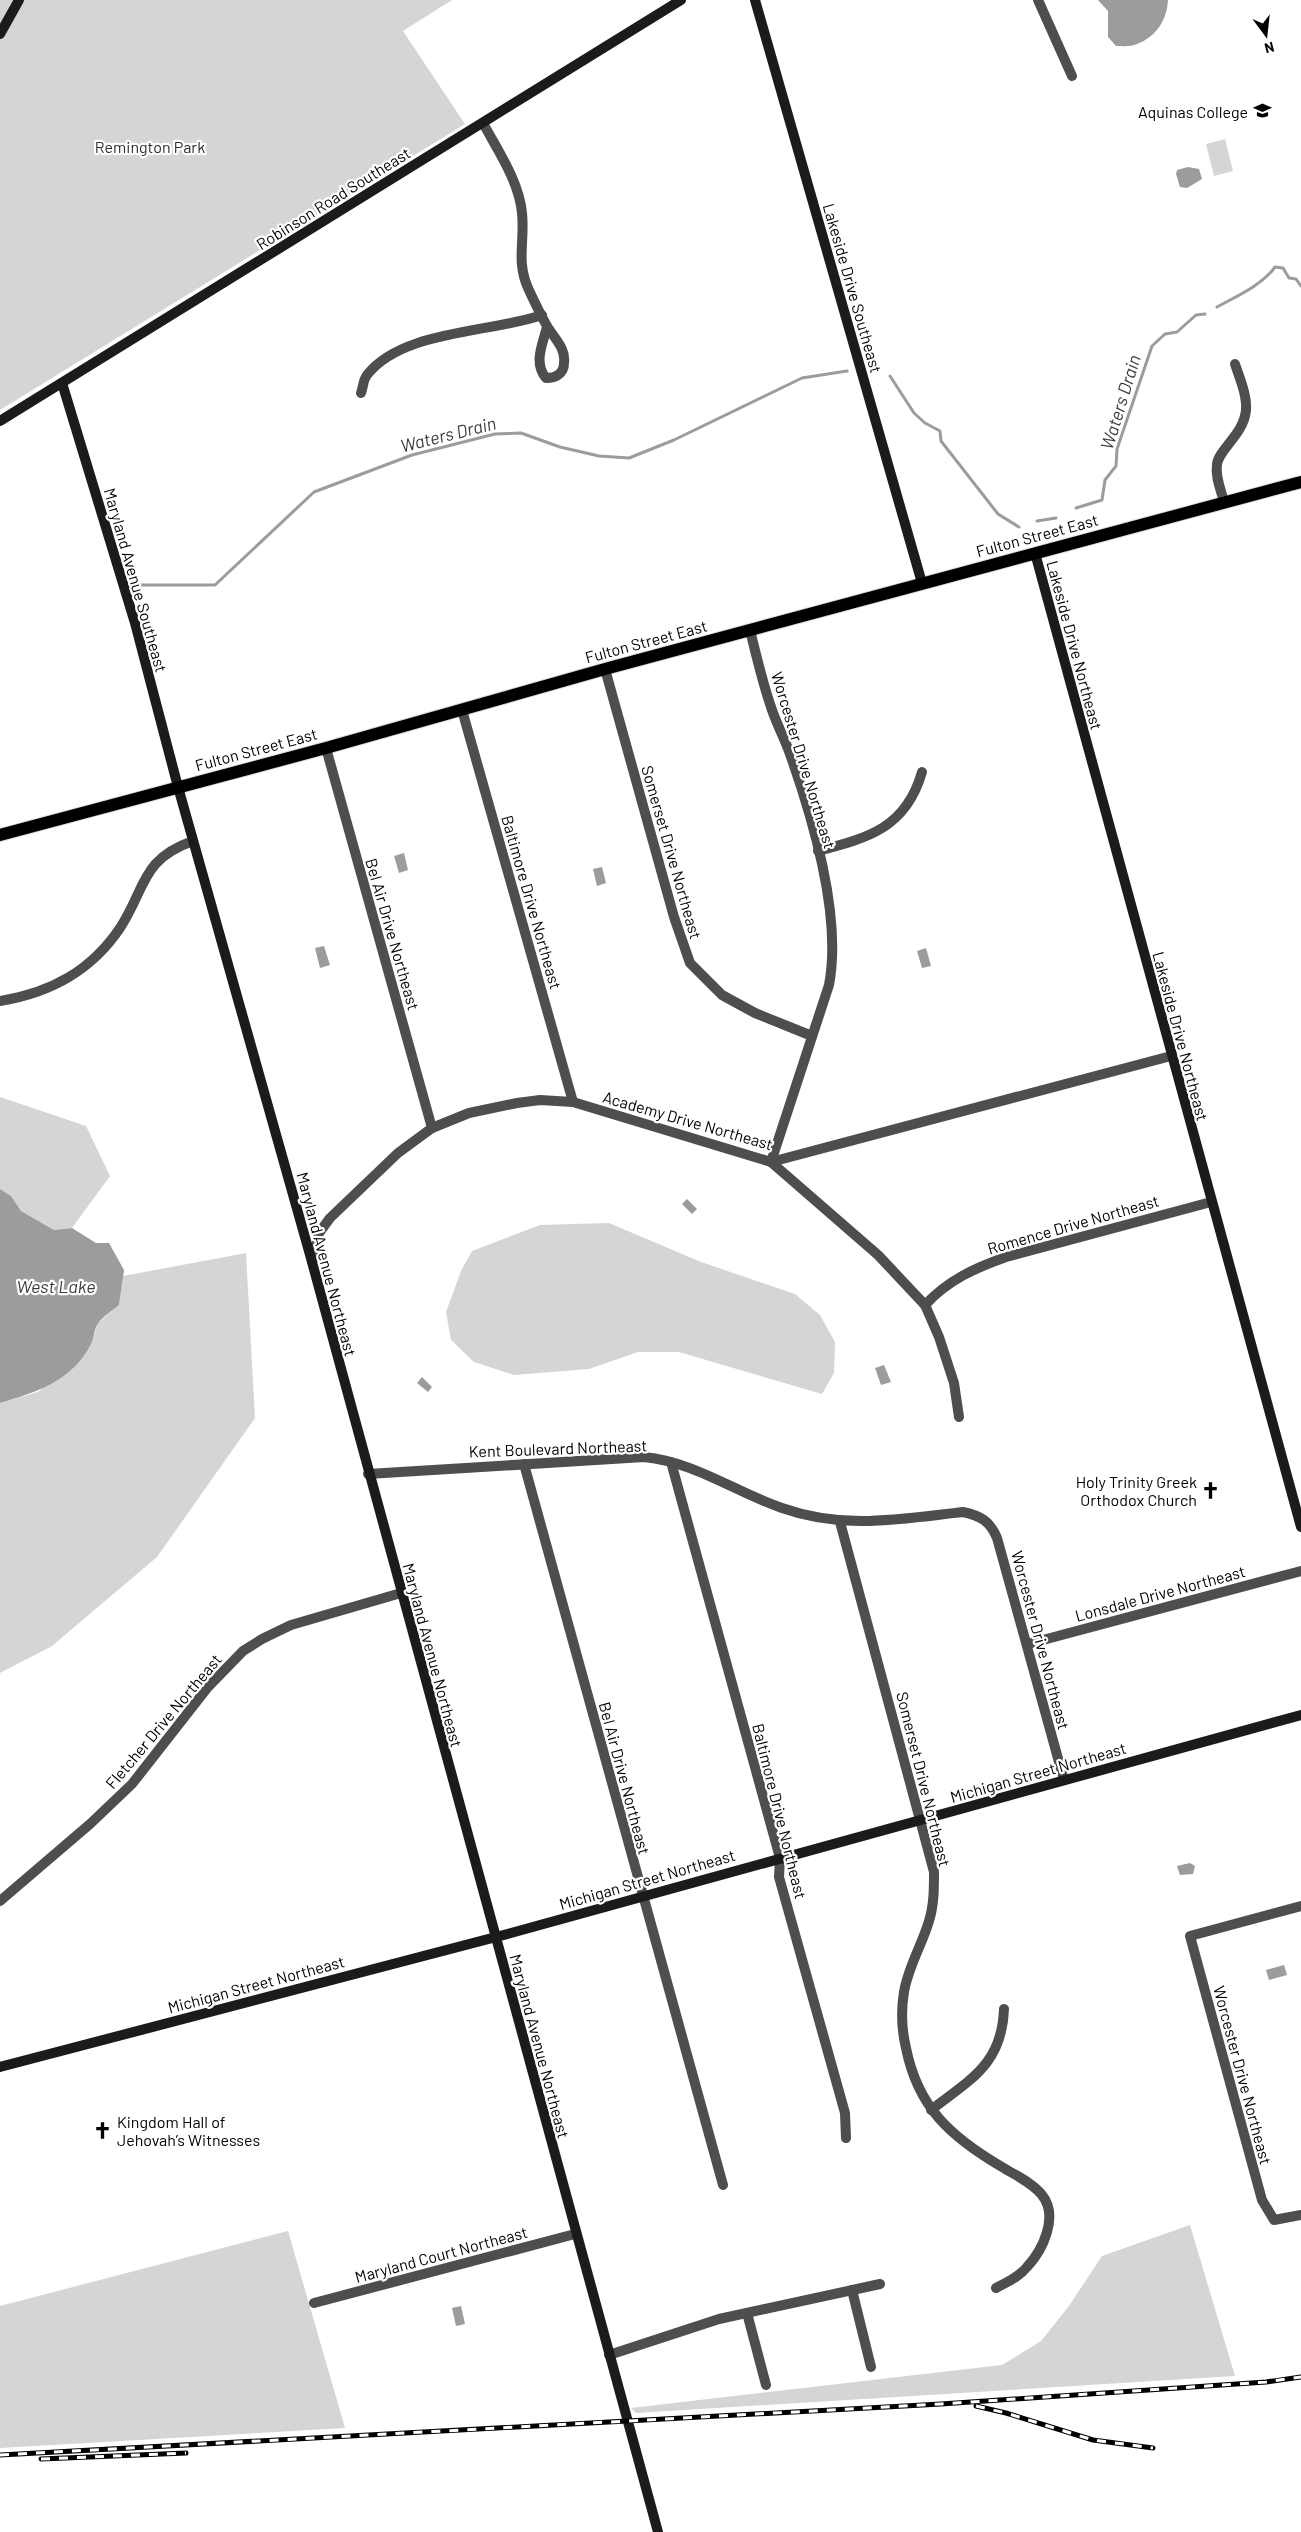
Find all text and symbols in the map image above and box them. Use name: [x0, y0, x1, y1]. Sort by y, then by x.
north arrow: [1241, 10, 1291, 60]
text: N: [1263, 39, 1276, 57]
school or university icon: Aquinas College: [1252, 101, 1272, 121]
place label: Aquinas College: [1138, 102, 1248, 121]
park label: Remington Park: [95, 137, 205, 156]
street label: Robinson Road Southeast: [253, 143, 413, 253]
street label: Lakeside Drive Southeast: [820, 201, 886, 375]
water label: Waters Drain: [1095, 352, 1145, 452]
water label: Waters Drain: [398, 411, 498, 457]
street label: Maryland Avenue Southeast: [101, 486, 171, 674]
street label: Fulton Street East: [974, 510, 1100, 560]
street label: Lakeside Drive Northeast: [1043, 558, 1107, 732]
street label: Fulton Street East: [583, 616, 709, 666]
street label: Worcester Drive Northeast: [768, 669, 840, 851]
street label: Fulton Street East: [193, 724, 319, 774]
street label: Somerset Drive Northeast: [638, 763, 706, 941]
street label: Baltimore Drive Northeast: [498, 813, 566, 991]
street label: Bel Air Drive Northeast: [362, 856, 424, 1012]
street label: Lakeside Drive Northeast: [1149, 949, 1213, 1123]
street label: Academy Drive Northeast: [601, 1087, 775, 1153]
street label: Maryland Avenue Northeast: [293, 1170, 361, 1358]
street label: Romence Drive Northeast: [985, 1190, 1161, 1258]
water label: West Lake: [16, 1275, 96, 1297]
street label: Kent Boulevard Northeast: [469, 1435, 647, 1461]
place label: Holy Trinity Greek Orthodox Church: [1076, 1472, 1197, 1509]
church icon: Holy Trinity Greek Orthodox Church: [1201, 1480, 1221, 1500]
street label: Worcester Drive Northeast: [1008, 1549, 1074, 1731]
street label: Maryland Avenue Northeast: [399, 1561, 467, 1749]
street label: Lonsdale Drive Northeast: [1073, 1561, 1247, 1625]
street label: Fletcher Drive Northeast: [101, 1650, 225, 1792]
street label: Somerset Drive Northeast: [893, 1690, 955, 1868]
street label: Bel Air Drive Northeast: [595, 1700, 655, 1856]
street label: Baltimore Drive Northeast: [749, 1721, 811, 1901]
street label: Michigan Street Northeast: [948, 1738, 1128, 1806]
street label: Michigan Street Northeast: [557, 1845, 737, 1913]
street label: Michigan Street Northeast: [166, 1951, 346, 2017]
street label: Maryland Avenue Northeast: [506, 1952, 574, 2140]
street label: Worcester Drive Northeast: [1210, 1984, 1276, 2166]
place label: Kingdom Hall of Jehovah’s Witnesses: [117, 2112, 260, 2149]
church icon: Kingdom Hall of Jehovah’s Witnesses: [93, 2120, 113, 2140]
street label: Maryland Court Northeast: [353, 2222, 529, 2286]

